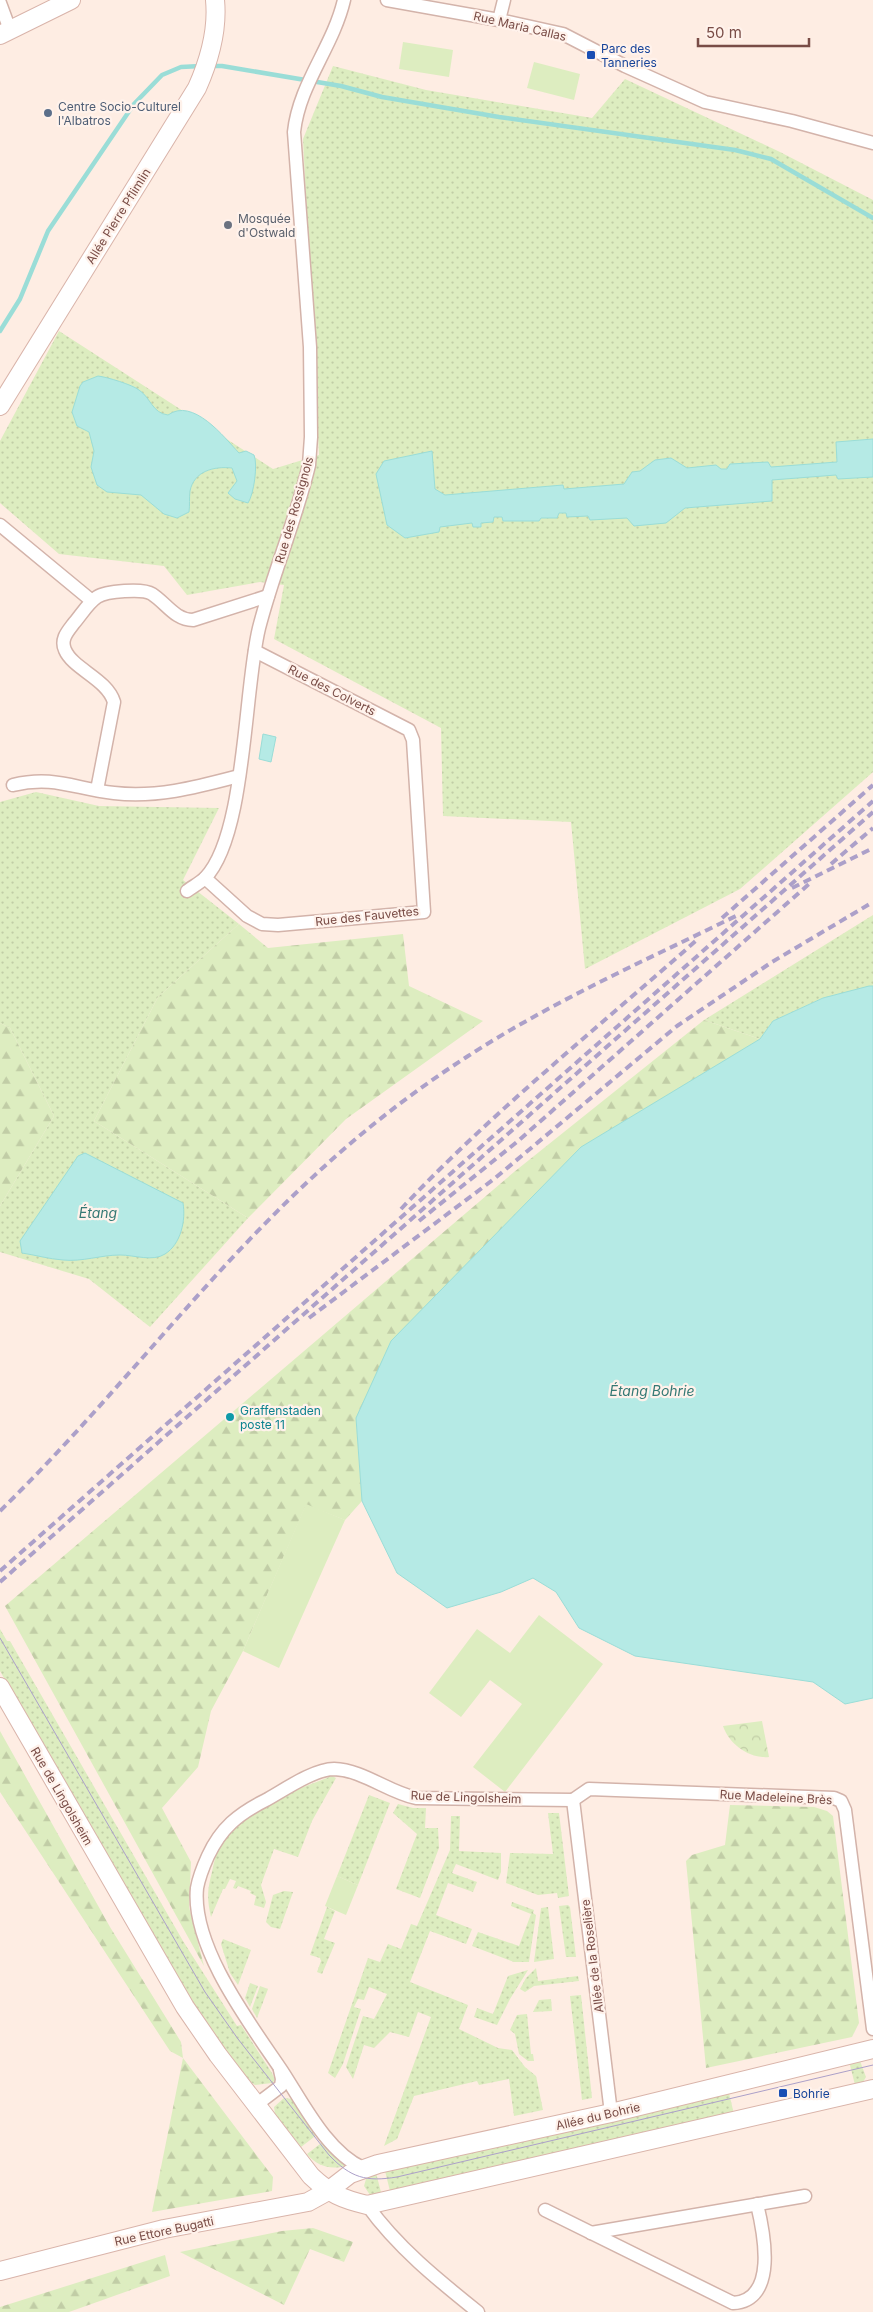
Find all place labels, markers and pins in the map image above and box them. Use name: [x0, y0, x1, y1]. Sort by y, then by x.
place label: Parc des Tanneries: [601, 41, 657, 70]
marker: Parc des Tanneries: [585, 49, 597, 61]
place label: Centre Socio-Culturel l'Albatros: [58, 99, 181, 128]
marker: Centre Socio-Culturel l'Albatros: [42, 107, 54, 119]
place label: Mosquée d'Ostwald: [238, 211, 295, 240]
marker: Mosquée d'Ostwald: [222, 219, 234, 231]
place label: Graffenstaden poste 11: [240, 1403, 321, 1432]
marker: Graffenstaden poste 11: [224, 1411, 236, 1423]
place label: Bohrie: [793, 2086, 830, 2101]
marker: Bohrie: [777, 2087, 789, 2099]

